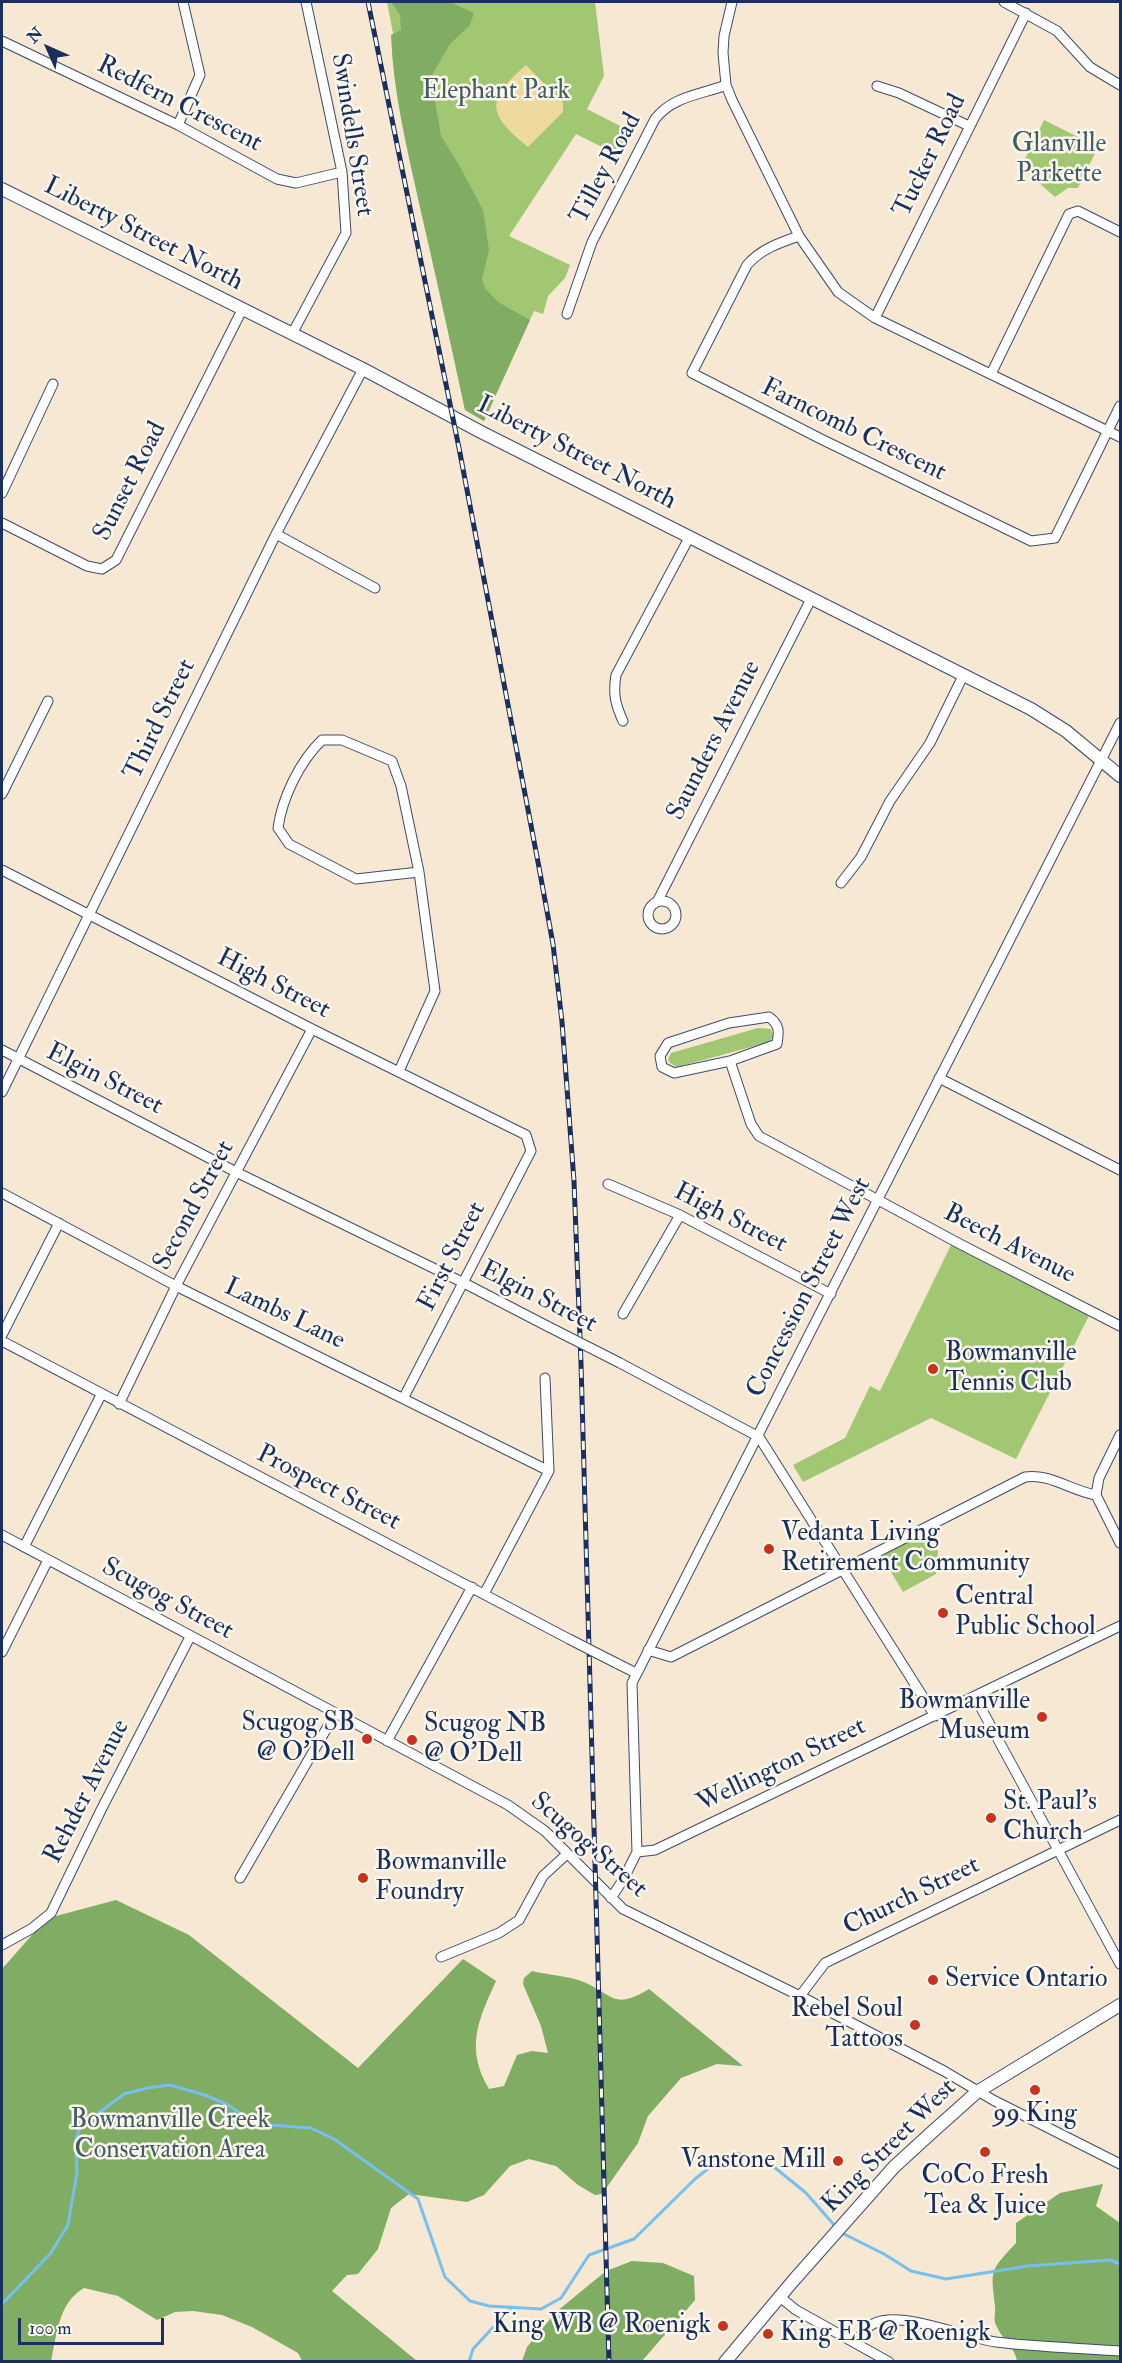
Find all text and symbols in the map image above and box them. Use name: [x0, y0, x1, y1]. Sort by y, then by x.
north arrow: [18, 18, 78, 78]
text: N: [23, 23, 47, 47]
street label: Redfern Crescent: [91, 50, 267, 160]
street label: Swindells Street: [323, 51, 379, 219]
park label: Elephant Park: [422, 76, 570, 108]
street label: Tucker Road: [888, 89, 974, 223]
street label: Tilley Road: [565, 108, 649, 230]
park label: Glanville Parkette: [1012, 129, 1106, 190]
street label: Liberty Street North: [38, 171, 248, 299]
street label: Farncomb Crescent: [756, 373, 950, 489]
street label: Liberty Street North: [471, 390, 681, 518]
street label: Sunset Road: [88, 417, 174, 547]
street label: Third Street: [118, 655, 204, 785]
street label: Saunders Avenue: [661, 656, 769, 826]
street label: High Street: [211, 943, 335, 1027]
street label: Elgin Street: [40, 1037, 168, 1123]
street label: Second Street: [148, 1136, 242, 1276]
street label: Concession Street West: [741, 1173, 879, 1403]
street label: High Street: [668, 1177, 792, 1261]
street label: First Street: [412, 1197, 494, 1317]
street label: Beech Avenue: [938, 1198, 1080, 1292]
street label: Elgin Street: [474, 1255, 602, 1341]
street label: Lambs Lane: [219, 1272, 349, 1358]
place label: Bowmanville Tennis Club: [945, 1338, 1077, 1400]
marker: Bowmanville Tennis Club: [926, 1362, 940, 1376]
street label: Prospect Street: [251, 1439, 405, 1539]
place label: Vedanta Living Retirement Community: [781, 1518, 1029, 1580]
marker: Vedanta Living Retirement Community: [762, 1542, 776, 1556]
street label: Scugog Street: [96, 1552, 238, 1648]
place label: Central Public School: [955, 1582, 1096, 1643]
marker: Central Public School: [936, 1606, 950, 1620]
place label: Bowmanville Museum: [898, 1686, 1030, 1748]
place label: Scugog SB @ O'Dell: [242, 1708, 355, 1769]
place label: Scugog NB @ O'Dell: [424, 1709, 546, 1770]
marker: Bowmanville Museum: [1035, 1710, 1049, 1724]
street label: Wellington Street: [693, 1712, 871, 1820]
street label: Rehder Avenue: [38, 1715, 138, 1869]
marker: Scugog SB @ O'Dell: [360, 1732, 374, 1746]
marker: Scugog NB @ O'Dell: [405, 1733, 419, 1747]
street label: Scugog Street: [523, 1787, 653, 1905]
place label: St. Paul's Church: [1003, 1787, 1097, 1848]
marker: St. Paul's Church: [984, 1811, 998, 1825]
place label: Bowmanville Foundry: [375, 1847, 507, 1908]
street label: Church Street: [839, 1851, 985, 1943]
marker: Bowmanville Foundry: [356, 1871, 370, 1885]
place label: Service Ontario: [945, 1964, 1108, 1996]
marker: Service Ontario: [926, 1973, 940, 1987]
place label: Rebel Soul Tattoos: [791, 1994, 903, 2056]
marker: Rebel Soul Tattoos: [908, 2018, 922, 2032]
street label: King Street West: [816, 2073, 964, 2221]
marker: 99 King: [1028, 2083, 1042, 2097]
place label: 99 King: [993, 2099, 1077, 2131]
park label: Bowmanville Creek Conservation Area: [70, 2105, 270, 2166]
place label: Vanstone Mill: [681, 2145, 826, 2177]
marker: CoCo Fresh Tea & Juice: [978, 2145, 992, 2159]
marker: Vanstone Mill: [831, 2154, 845, 2168]
place label: CoCo Fresh Tea & Juice: [921, 2161, 1049, 2222]
scale bar: [21, 2306, 166, 2344]
place label: King WB @ Roenigk: [493, 2310, 711, 2342]
text: 100 m: [29, 2317, 72, 2340]
place label: King EB @ Roenigk: [780, 2318, 991, 2350]
marker: King WB @ Roenigk: [716, 2319, 730, 2333]
marker: King EB @ Roenigk: [761, 2327, 775, 2341]

